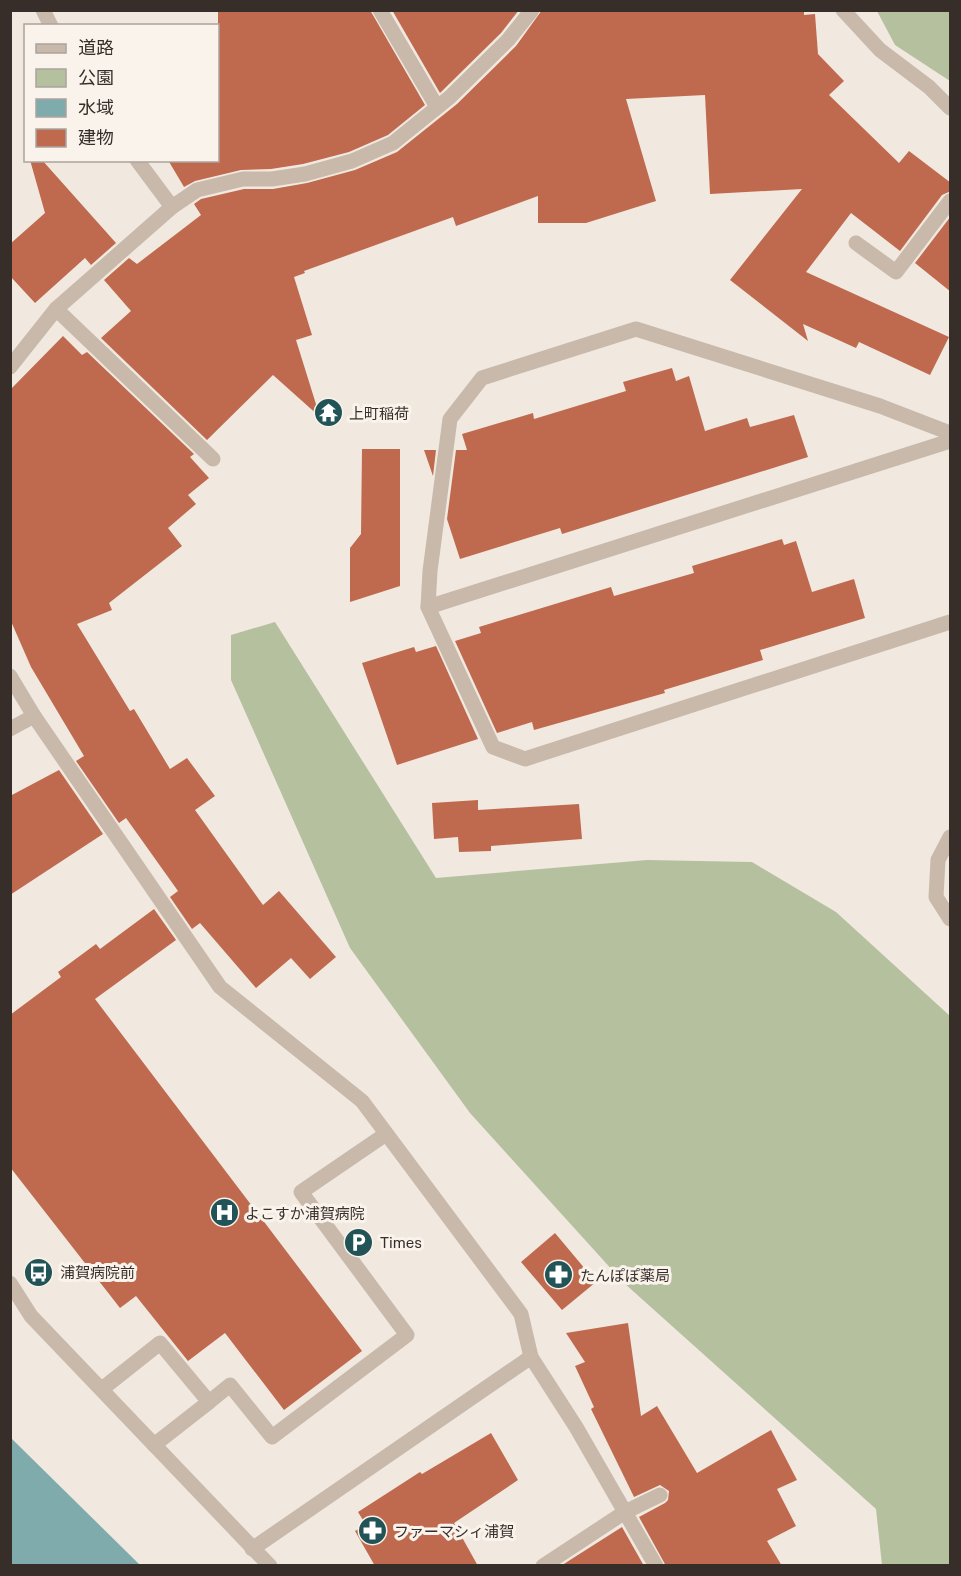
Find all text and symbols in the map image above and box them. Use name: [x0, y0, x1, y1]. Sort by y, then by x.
legend: [24, 24, 219, 162]
text: 道路: [78, 37, 114, 58]
text: 公園: [78, 67, 114, 88]
text: 水域: [78, 97, 114, 118]
text: 建物: [78, 127, 114, 148]
temple icon: 上町稲荷: [312, 397, 344, 429]
place label: 上町稲荷: [349, 405, 409, 422]
hospital icon: よこすか浦賀病院: [208, 1197, 240, 1229]
place label: よこすか浦賀病院: [245, 1205, 365, 1222]
parking icon: Times: [343, 1226, 375, 1258]
place label: Times: [380, 1234, 422, 1251]
bus stop icon: 浦賀病院前: [23, 1256, 55, 1288]
pharmacy icon: たんぽぽ薬局: [543, 1259, 575, 1291]
place label: 浦賀病院前: [60, 1264, 135, 1281]
place label: たんぽぽ薬局: [580, 1267, 670, 1284]
pharmacy icon: ファーマシィ浦賀: [357, 1515, 389, 1547]
place label: ファーマシィ浦賀: [394, 1523, 514, 1540]

